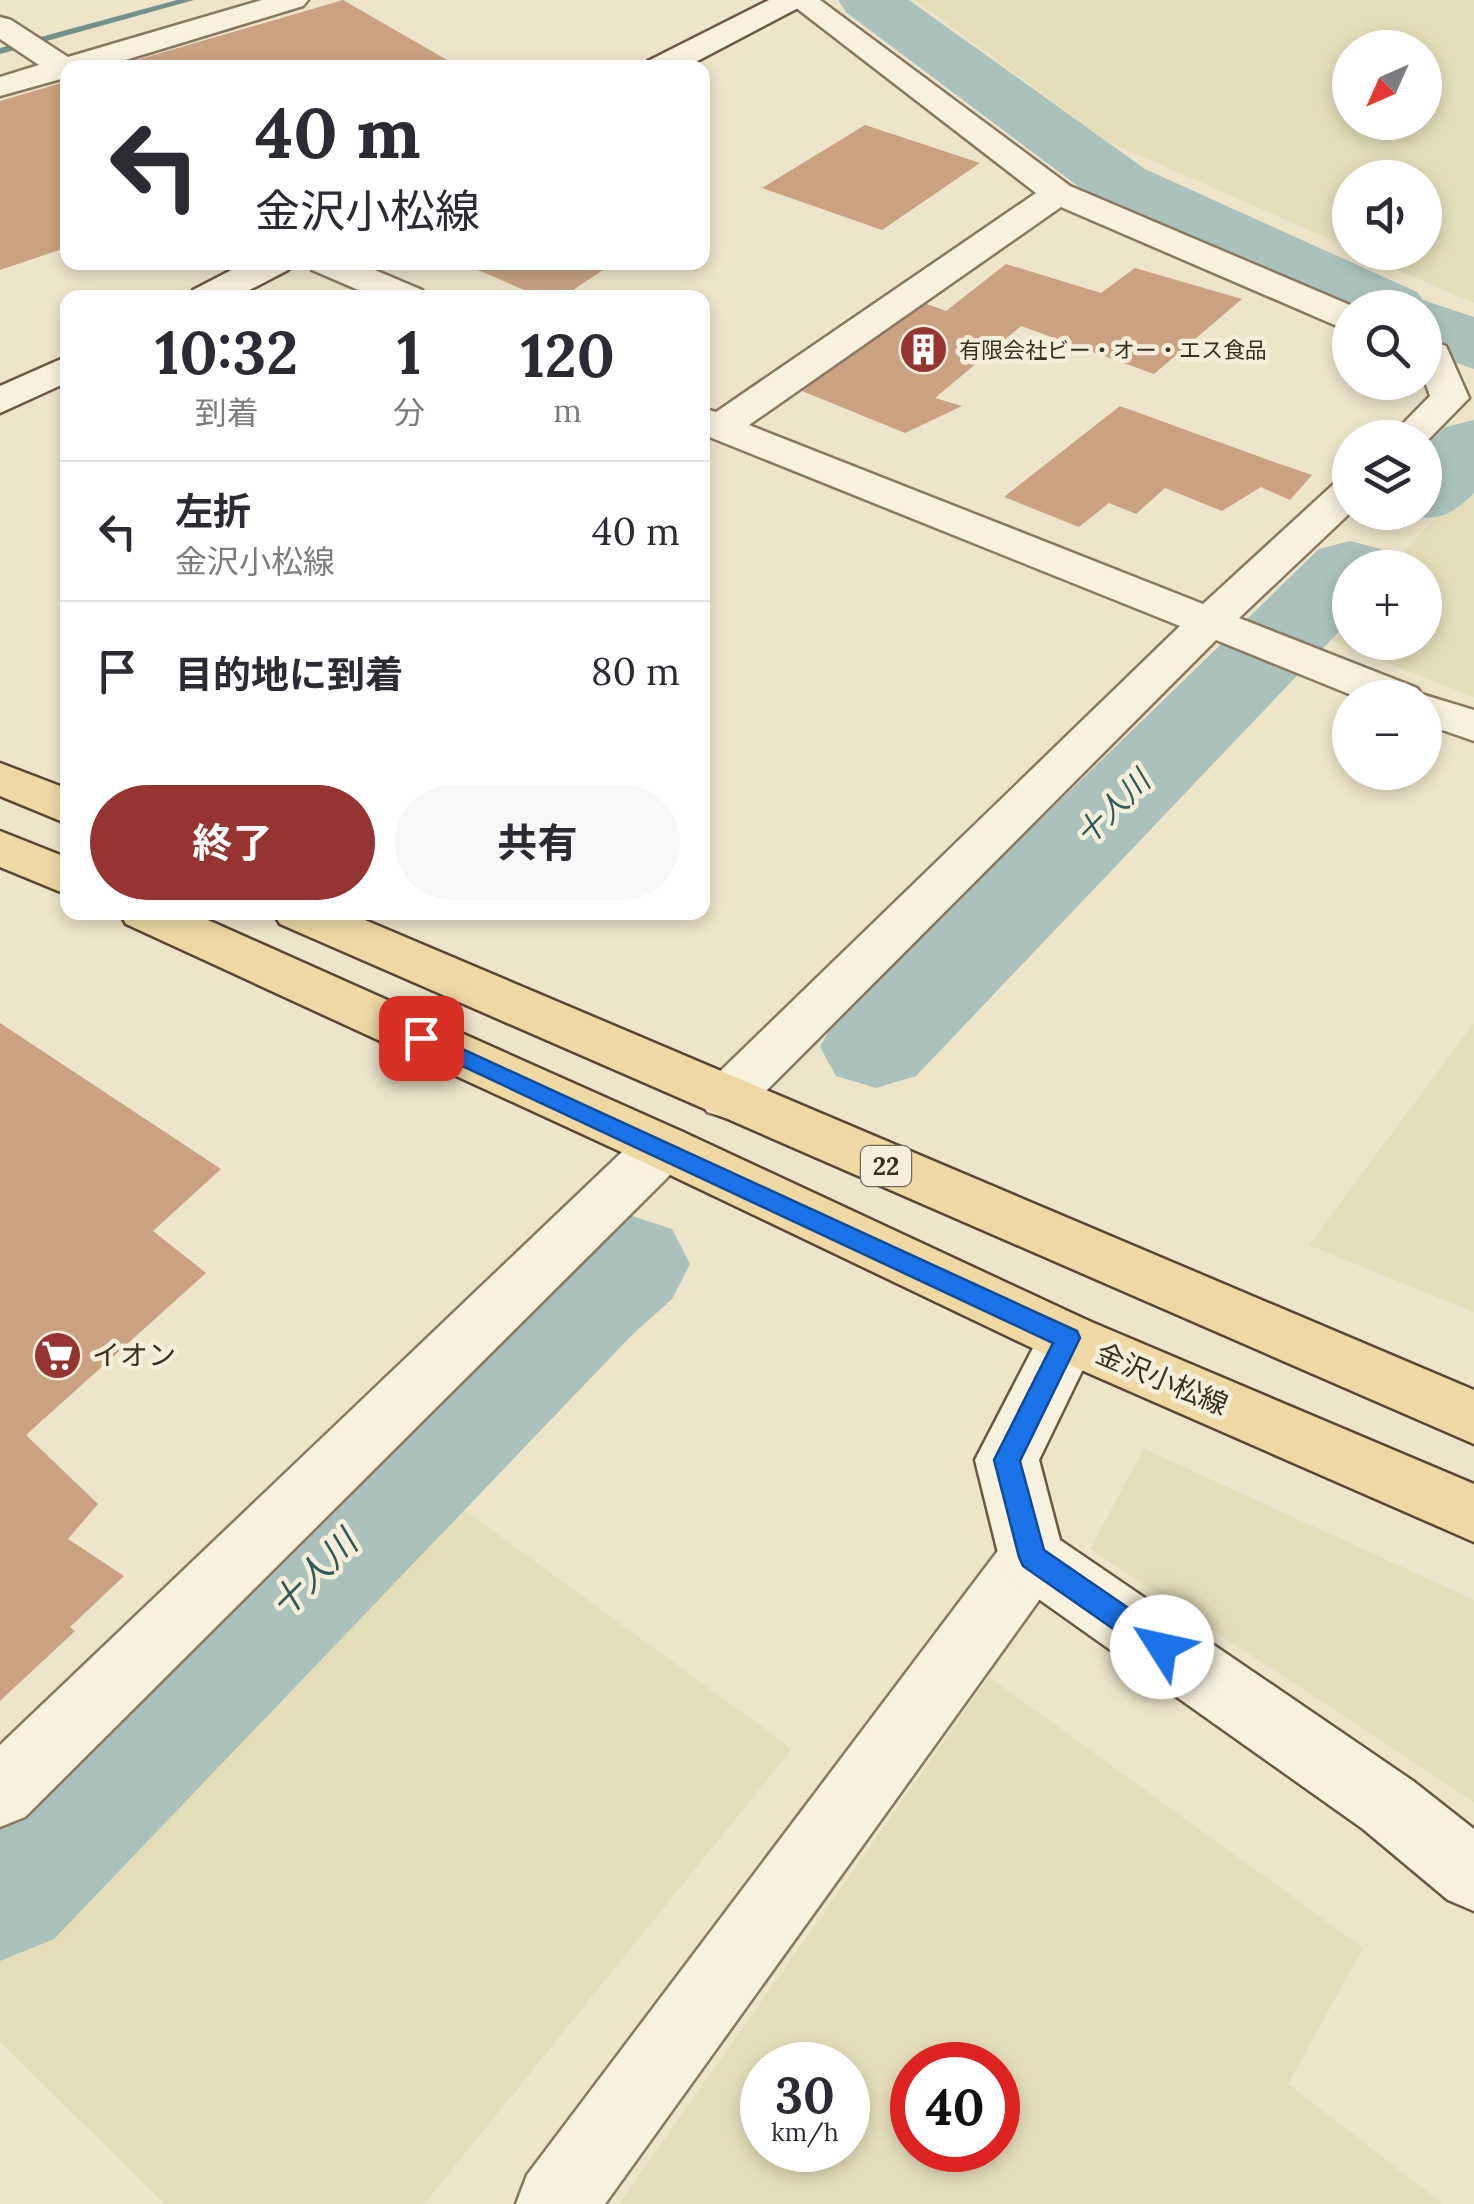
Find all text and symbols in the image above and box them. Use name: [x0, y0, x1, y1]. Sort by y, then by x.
north arrow: [1332, 30, 1442, 140]
map controls: [1332, 30, 1442, 790]
text: 40 m: [255, 88, 421, 177]
icon: left: [90, 100, 220, 230]
button: sound: [1332, 160, 1442, 270]
text: 金沢小松線: [255, 182, 480, 239]
button: search: [1332, 290, 1442, 400]
text: 10:32: [155, 314, 298, 390]
text: 1: [397, 314, 421, 390]
text: 120: [520, 317, 615, 393]
building icon: 有限会社ビー・オー・エス食品: [898, 324, 950, 376]
place label: 有限会社ビー・オー・エス食品: [959, 336, 1267, 364]
text: m: [553, 390, 582, 431]
text: 到着: [195, 392, 259, 433]
text: 分: [393, 392, 425, 433]
button: layers: [1332, 420, 1442, 530]
text: 左折: [175, 487, 251, 535]
icon: left: [90, 504, 145, 559]
text: 40 m: [592, 507, 680, 555]
text: 金沢小松線: [175, 541, 335, 582]
button: +: [1332, 550, 1442, 660]
icon: arrive: [90, 644, 145, 699]
text: 80 m: [591, 647, 680, 695]
text: 目的地に到着: [175, 650, 403, 698]
button: −: [1332, 680, 1442, 790]
water label: 十人川: [1067, 760, 1160, 853]
button: 終了: [90, 785, 375, 900]
button: 共有: [395, 785, 680, 900]
pin: [379, 996, 464, 1081]
icon: arrive: [394, 1011, 449, 1066]
road number: 22: [861, 1146, 911, 1186]
supermarket icon: イオン: [31, 1329, 83, 1381]
street label: 金沢小松線: [1091, 1335, 1233, 1423]
place label: イオン: [92, 1337, 176, 1373]
water label: 十人川: [261, 1518, 370, 1627]
position arrow: [1110, 1595, 1214, 1699]
speed limit sign: 40: [890, 2042, 1020, 2172]
text: 30: [775, 2063, 835, 2127]
text: km/h: [771, 2116, 839, 2148]

